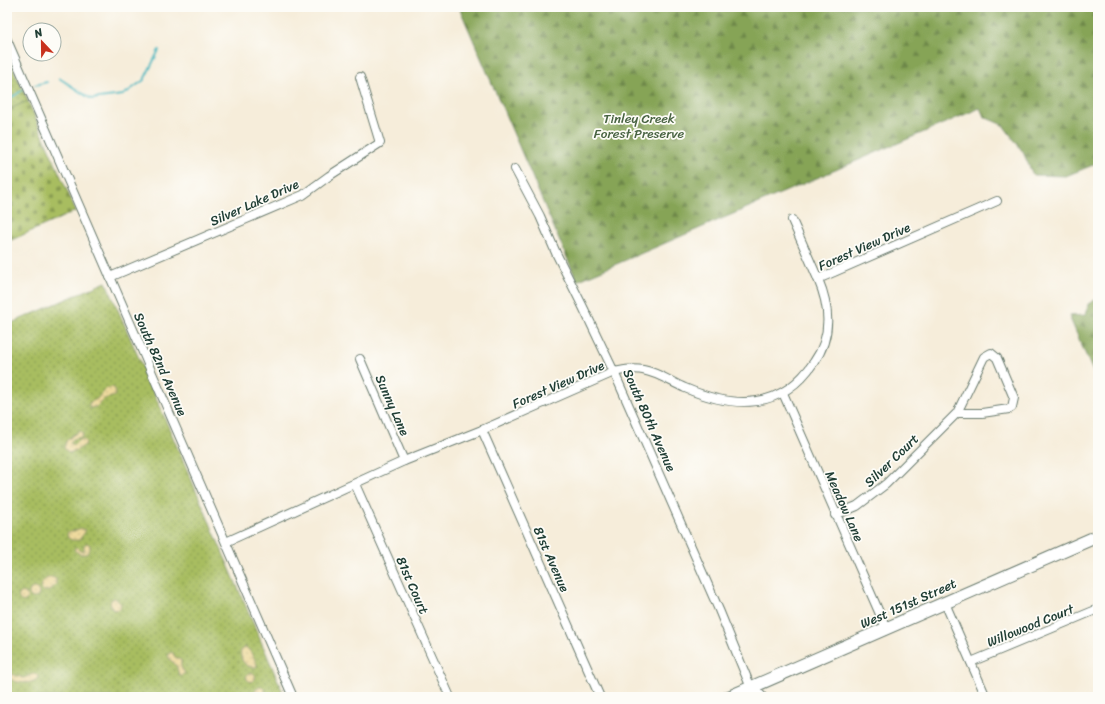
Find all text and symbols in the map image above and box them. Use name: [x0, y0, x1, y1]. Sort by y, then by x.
north arrow: [22, 22, 62, 62]
text: N: [30, 23, 46, 44]
park label: Tinley Creek Forest Preserve: [594, 107, 685, 145]
street label: Silver Lake Drive: [206, 173, 302, 232]
street label: Forest View Drive: [814, 216, 914, 277]
street label: South 82nd Avenue: [127, 308, 194, 420]
street label: Forest View Drive: [508, 354, 608, 415]
street label: South 80th Avenue: [617, 365, 683, 475]
street label: Sunny Lane: [369, 371, 416, 440]
street label: Silver Court: [858, 428, 925, 493]
street label: Meadow Lane: [819, 467, 871, 546]
street label: 81st Avenue: [527, 523, 576, 596]
street label: 81st Court: [390, 553, 436, 618]
street label: West 151st Street: [856, 572, 960, 635]
street label: Willowood Court: [983, 597, 1078, 653]

